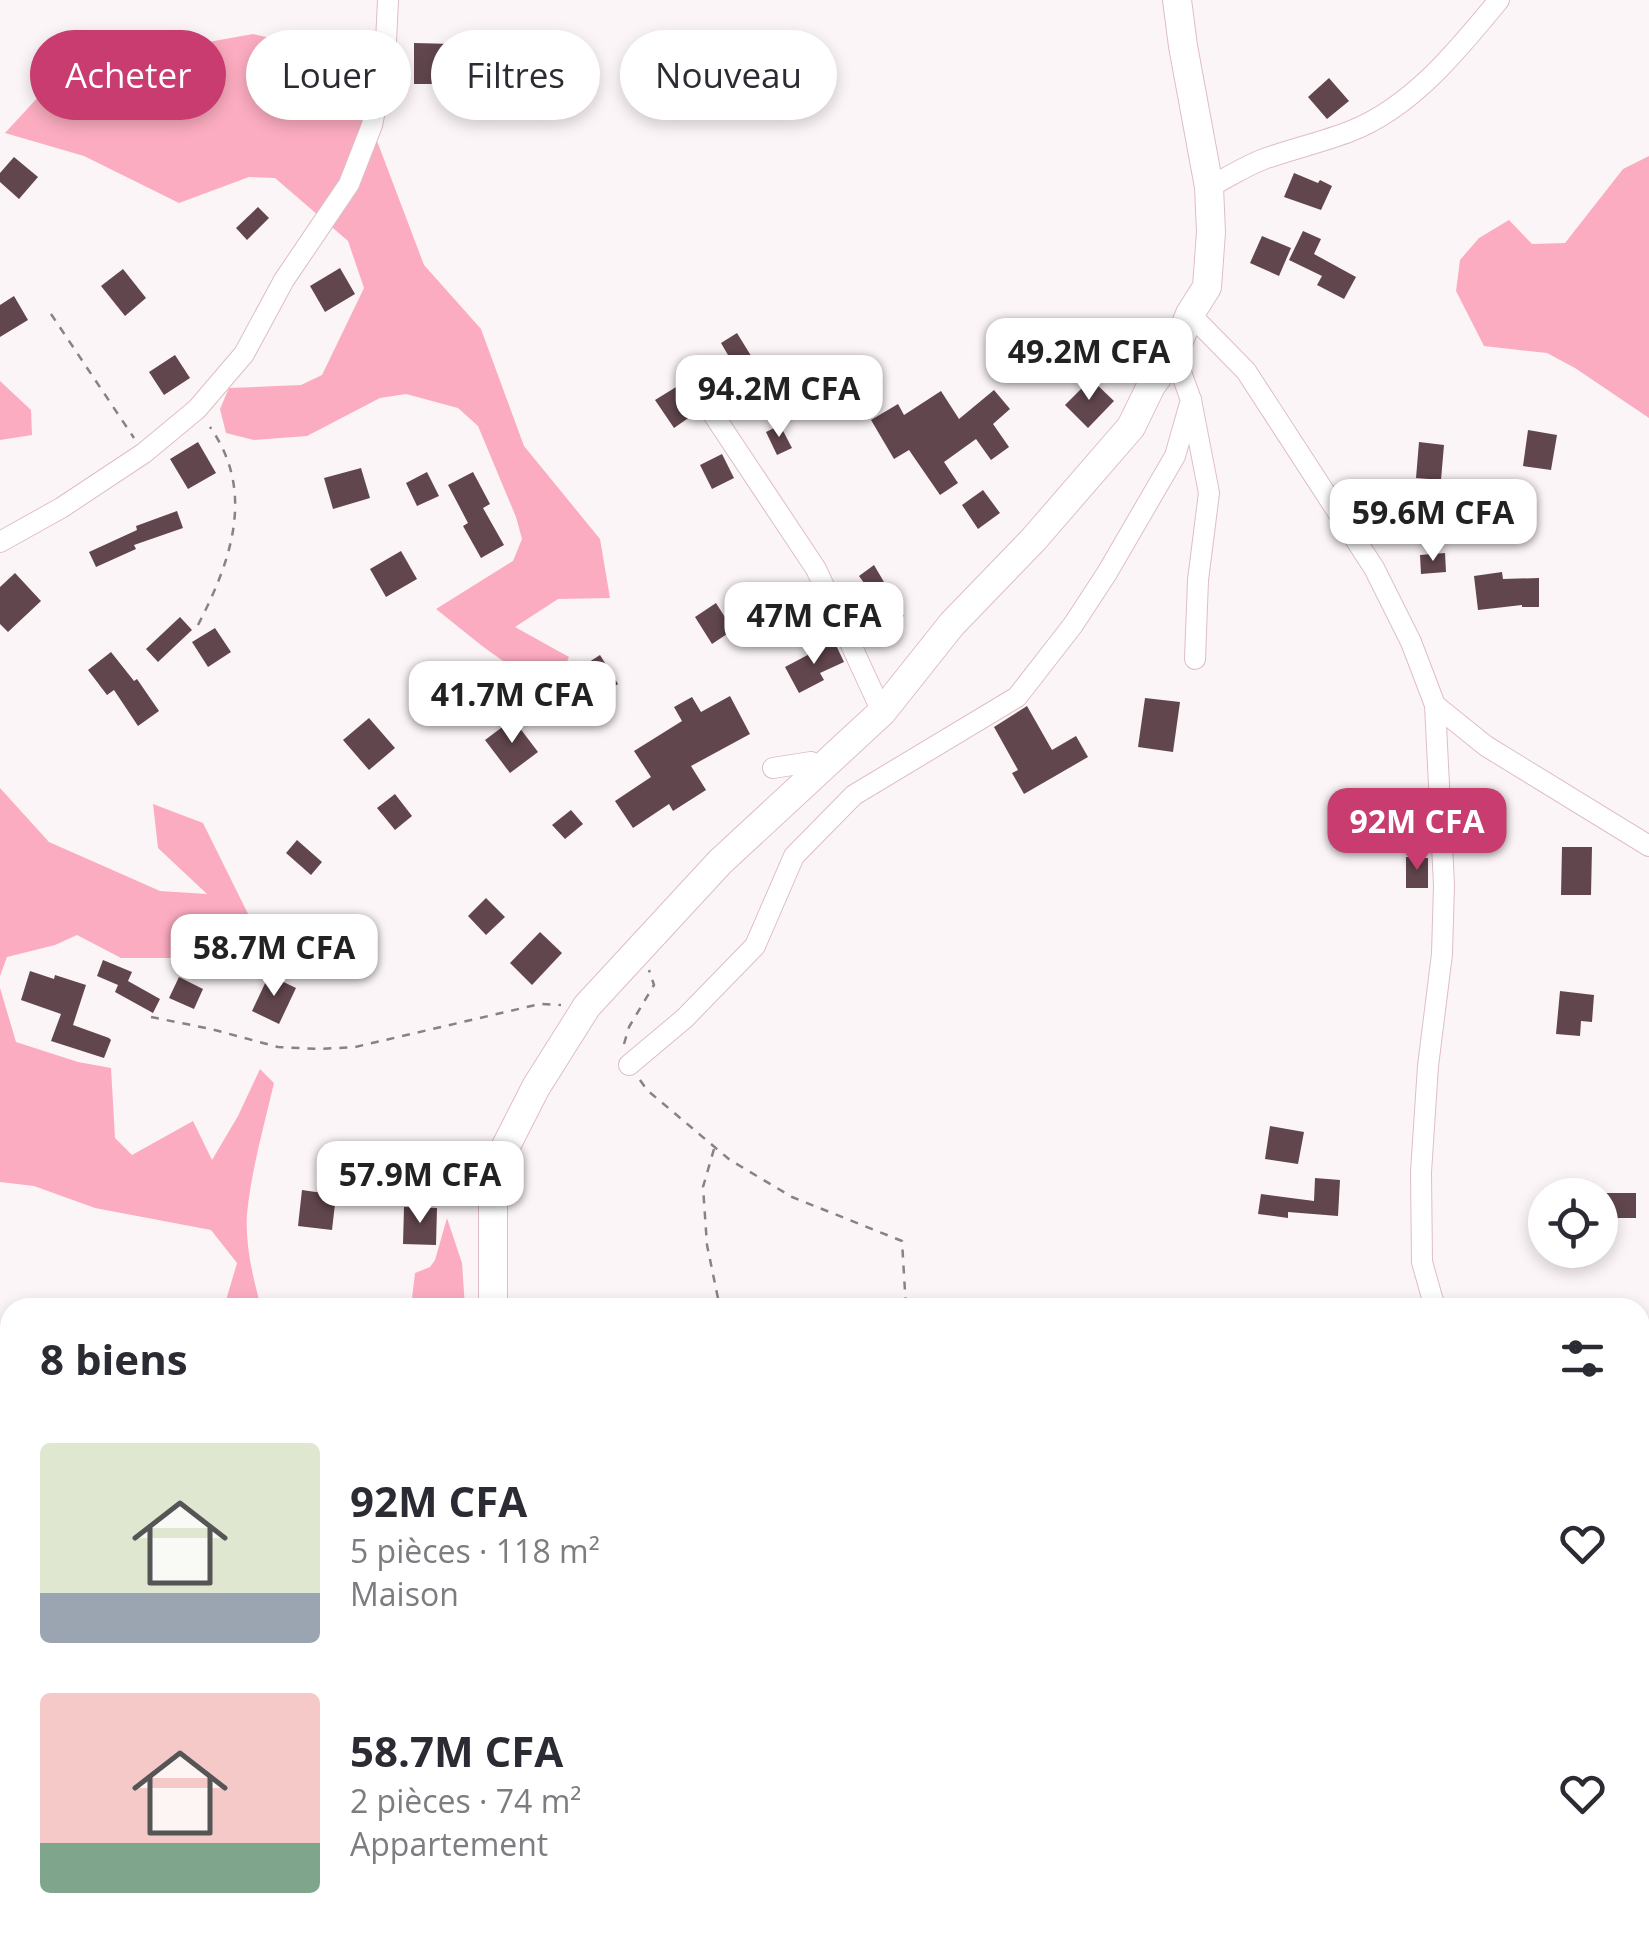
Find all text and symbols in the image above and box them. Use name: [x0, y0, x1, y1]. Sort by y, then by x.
chip: Acheter: [30, 30, 226, 120]
chip: Louer: [246, 30, 411, 120]
chip: Filtres: [431, 30, 600, 120]
chip: Nouveau: [620, 30, 837, 120]
pin: 49.2M CFA: [975, 318, 1203, 403]
text: 49.2M CFA: [1008, 329, 1170, 372]
pin: 94.2M CFA: [665, 355, 893, 440]
text: 94.2M CFA: [698, 366, 860, 409]
pin: 59.6M CFA: [1319, 479, 1547, 564]
text: 59.6M CFA: [1352, 490, 1514, 533]
pin: 47M CFA: [722, 582, 906, 667]
text: 47M CFA: [746, 593, 882, 636]
pin: 41.7M CFA: [398, 661, 626, 746]
text: 41.7M CFA: [431, 672, 593, 715]
pin: 92M CFA: [1325, 788, 1509, 873]
text: 92M CFA: [1349, 799, 1485, 842]
pin: 58.7M CFA: [160, 914, 388, 999]
text: 58.7M CFA: [193, 925, 355, 968]
pin: 57.9M CFA: [306, 1141, 534, 1226]
text: 57.9M CFA: [339, 1152, 501, 1195]
map controls: [1528, 1178, 1618, 1268]
button: locate: [1528, 1178, 1618, 1268]
text: 8 biens: [40, 1330, 188, 1387]
icon: filters: [1555, 1331, 1610, 1386]
text: 92M CFA: [350, 1472, 527, 1529]
icon: home: [120, 1483, 240, 1603]
icon: heart: [1555, 1516, 1610, 1571]
text: 5 pièces · 118 m²: [350, 1529, 600, 1572]
text: Maison: [350, 1572, 459, 1615]
text: 58.7M CFA: [350, 1722, 563, 1779]
icon: home: [120, 1733, 240, 1853]
icon: heart: [1555, 1766, 1610, 1821]
text: 2 pièces · 74 m²: [350, 1779, 581, 1822]
text: Appartement: [350, 1822, 548, 1865]

